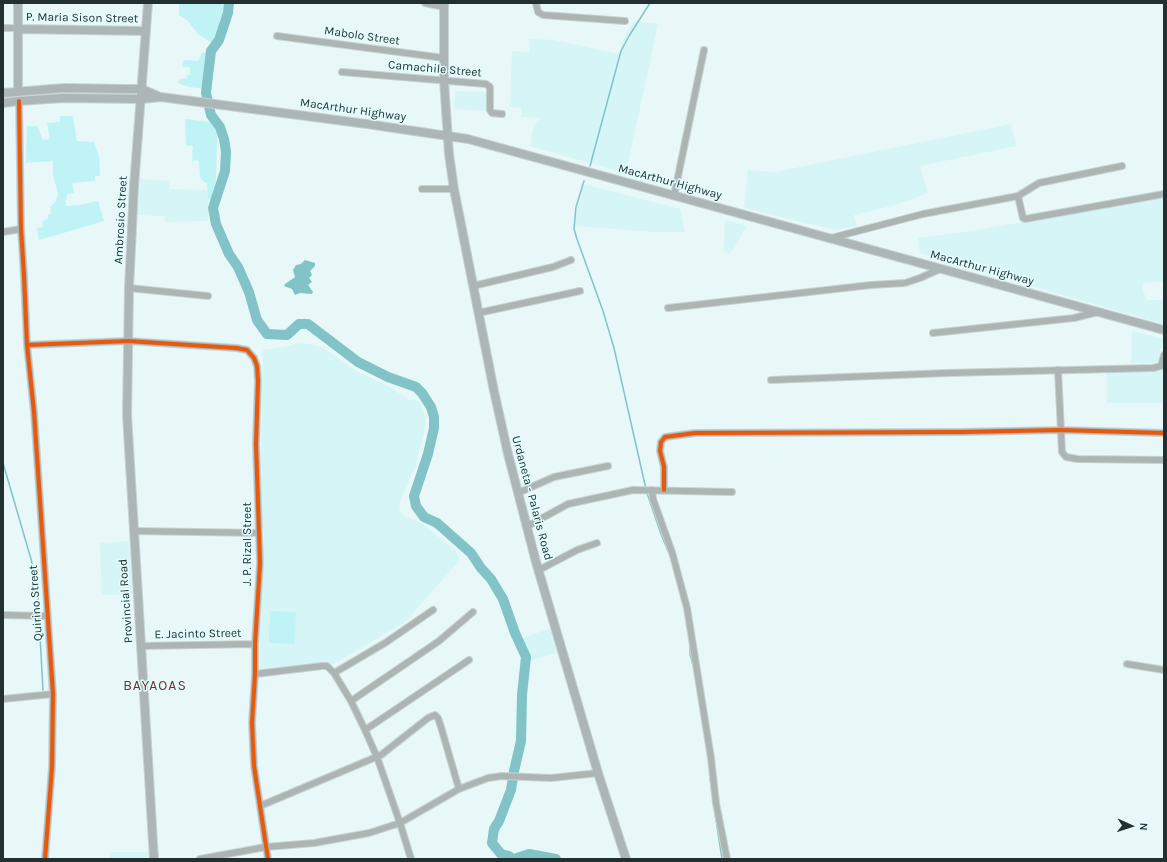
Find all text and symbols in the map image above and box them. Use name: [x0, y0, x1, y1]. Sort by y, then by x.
street label: P. Maria Sison Street: [26, 10, 138, 26]
street label: Mabolo Street: [323, 24, 401, 48]
street label: Camachile Street: [387, 58, 483, 80]
street label: MacArthur Highway: [299, 95, 407, 125]
street label: MacArthur Highway: [617, 161, 723, 203]
street label: Ambrosio Street: [111, 176, 131, 264]
street label: MacArthur Highway: [929, 247, 1035, 289]
street label: Urdaneta - Palaris Road: [508, 434, 556, 562]
street label: J. P. Rizal Street: [241, 502, 255, 586]
street label: Provincial Road: [116, 558, 136, 644]
street label: Quirino Street: [26, 565, 46, 641]
street label: E. Jacinto Street: [154, 626, 242, 642]
district label: BAYAOAS: [123, 678, 187, 694]
north arrow: [1111, 806, 1151, 846]
text: N: [1137, 822, 1150, 831]

